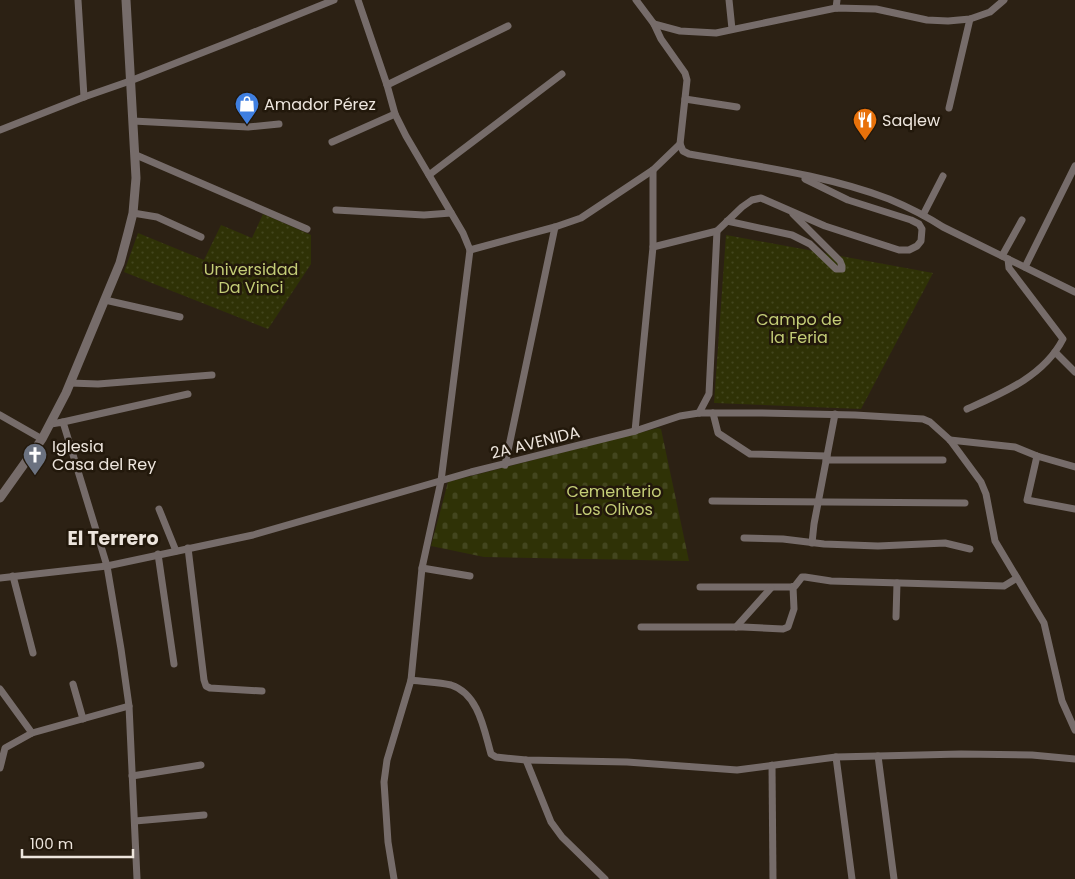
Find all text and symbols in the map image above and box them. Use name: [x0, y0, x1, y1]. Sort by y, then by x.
shop icon: Amador Pérez: [234, 91, 260, 125]
place label: Amador Pérez: [264, 93, 376, 116]
restaurant icon: Saqlew: [852, 107, 878, 141]
place label: Saqlew: [882, 109, 940, 132]
park label: Universidad Da Vinci: [204, 258, 298, 299]
park label: Campo de la Feria: [756, 308, 842, 349]
street label: 2A AVENIDA: [488, 420, 582, 465]
place label: Iglesia Casa del Rey: [52, 435, 156, 476]
church icon: Iglesia Casa del Rey: [22, 442, 48, 476]
park label: Cementerio Los Olivos: [567, 480, 661, 521]
district label: El Terrero: [67, 525, 159, 552]
scale bar: [22, 826, 134, 858]
text: 100 m: [30, 833, 73, 854]

